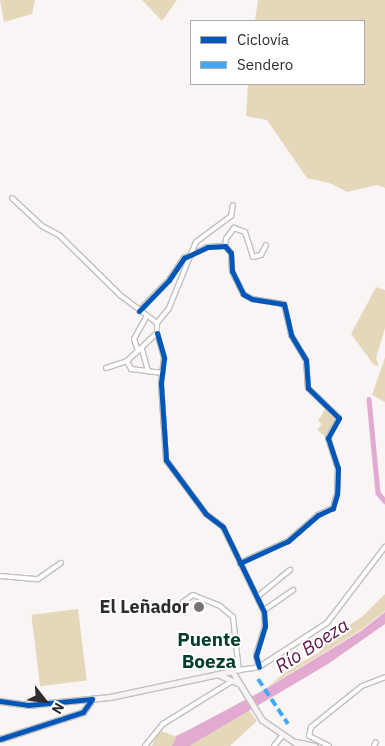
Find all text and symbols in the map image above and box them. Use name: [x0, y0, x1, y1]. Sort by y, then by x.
legend: [190, 20, 365, 85]
text: Ciclovía: [237, 30, 289, 49]
text: Sendero: [237, 55, 293, 74]
place label: El Leñador: [100, 596, 189, 618]
marker: El Leñador: [193, 601, 205, 613]
water label: Río Boeza: [271, 614, 353, 678]
district label: Puente Boeza: [177, 629, 241, 673]
north arrow: [20, 676, 70, 726]
text: N: [48, 700, 68, 717]

